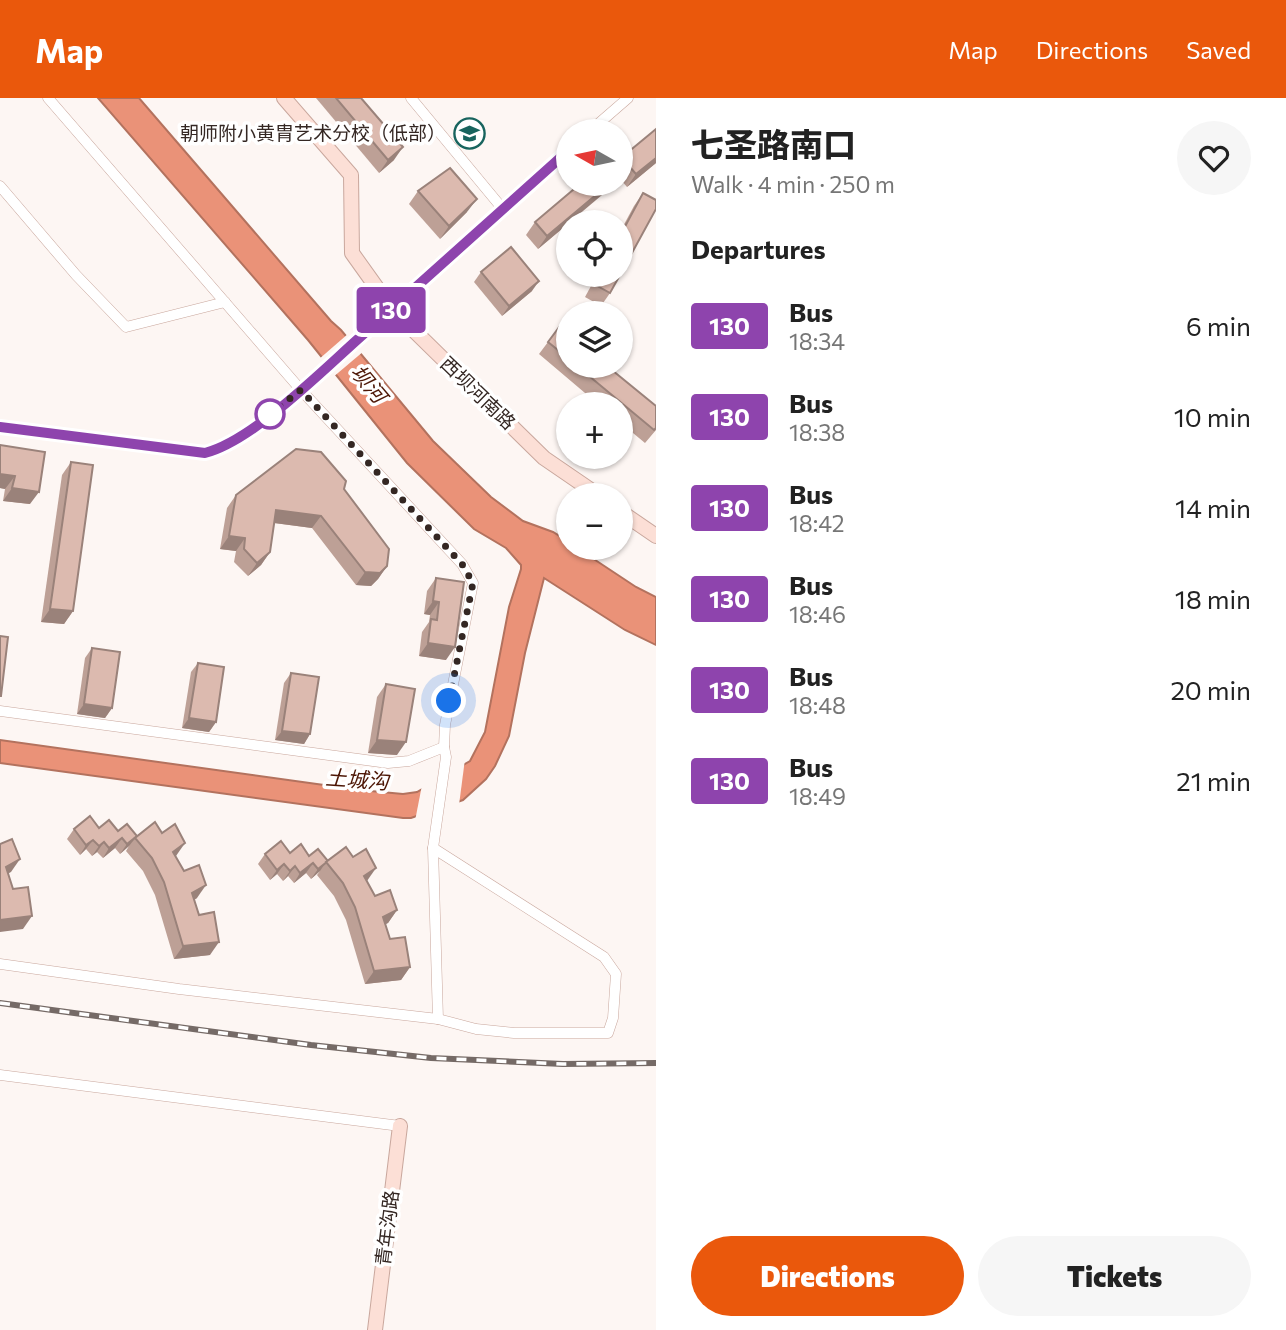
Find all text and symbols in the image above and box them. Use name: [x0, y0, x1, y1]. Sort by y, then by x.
text: Map: [35, 29, 103, 70]
text: Map: [948, 35, 998, 64]
text: Directions: [1036, 35, 1148, 64]
text: Saved: [1186, 35, 1251, 64]
school or university icon: 朝师附小黄胄艺术分校（低部）: [452, 116, 486, 150]
north arrow: [556, 119, 634, 196]
map controls: [556, 119, 633, 560]
place label: 朝师附小黄胄艺术分校（低部）: [180, 121, 446, 144]
button: heart: [1177, 121, 1251, 195]
text: 七圣路南口: [691, 123, 856, 164]
text: Walk · 4 min · 250 m: [691, 170, 895, 198]
button: locate: [556, 210, 633, 287]
text: Departures: [691, 233, 826, 264]
line badge: 130: [351, 287, 431, 333]
text: 130: [371, 295, 411, 324]
text: Bus: [789, 296, 833, 327]
button: layers: [556, 301, 633, 378]
text: 6 min: [1186, 310, 1251, 341]
text: 130: [709, 311, 750, 340]
text: 18:34: [789, 327, 845, 355]
street label: 西坝河南路: [436, 351, 521, 434]
water label: 坝河: [346, 359, 395, 410]
text: Bus: [789, 387, 833, 418]
button: +: [556, 392, 633, 469]
unlabelled marker: [255, 399, 285, 429]
text: 10 min: [1174, 401, 1251, 432]
text: 130: [709, 402, 750, 431]
text: 18:38: [789, 418, 845, 446]
text: Bus: [789, 478, 833, 509]
button: −: [556, 483, 633, 560]
text: 14 min: [1175, 492, 1251, 523]
text: 130: [709, 493, 750, 522]
text: 18:42: [789, 509, 844, 537]
text: Bus: [789, 569, 833, 600]
text: 18 min: [1175, 583, 1251, 614]
text: 130: [709, 584, 750, 613]
text: 18:46: [789, 600, 846, 628]
text: Bus: [789, 660, 833, 691]
text: 20 min: [1170, 674, 1251, 705]
text: 130: [709, 675, 750, 704]
your location: [431, 683, 466, 718]
text: 18:48: [789, 691, 846, 719]
text: Bus: [789, 751, 833, 782]
water label: 土城沟: [325, 764, 391, 793]
text: 21 min: [1176, 765, 1251, 796]
text: 130: [709, 766, 750, 795]
text: 18:49: [789, 782, 846, 810]
street label: 青年沟路: [370, 1189, 403, 1267]
button: Directions: [691, 1236, 964, 1316]
button: Tickets: [978, 1236, 1251, 1316]

